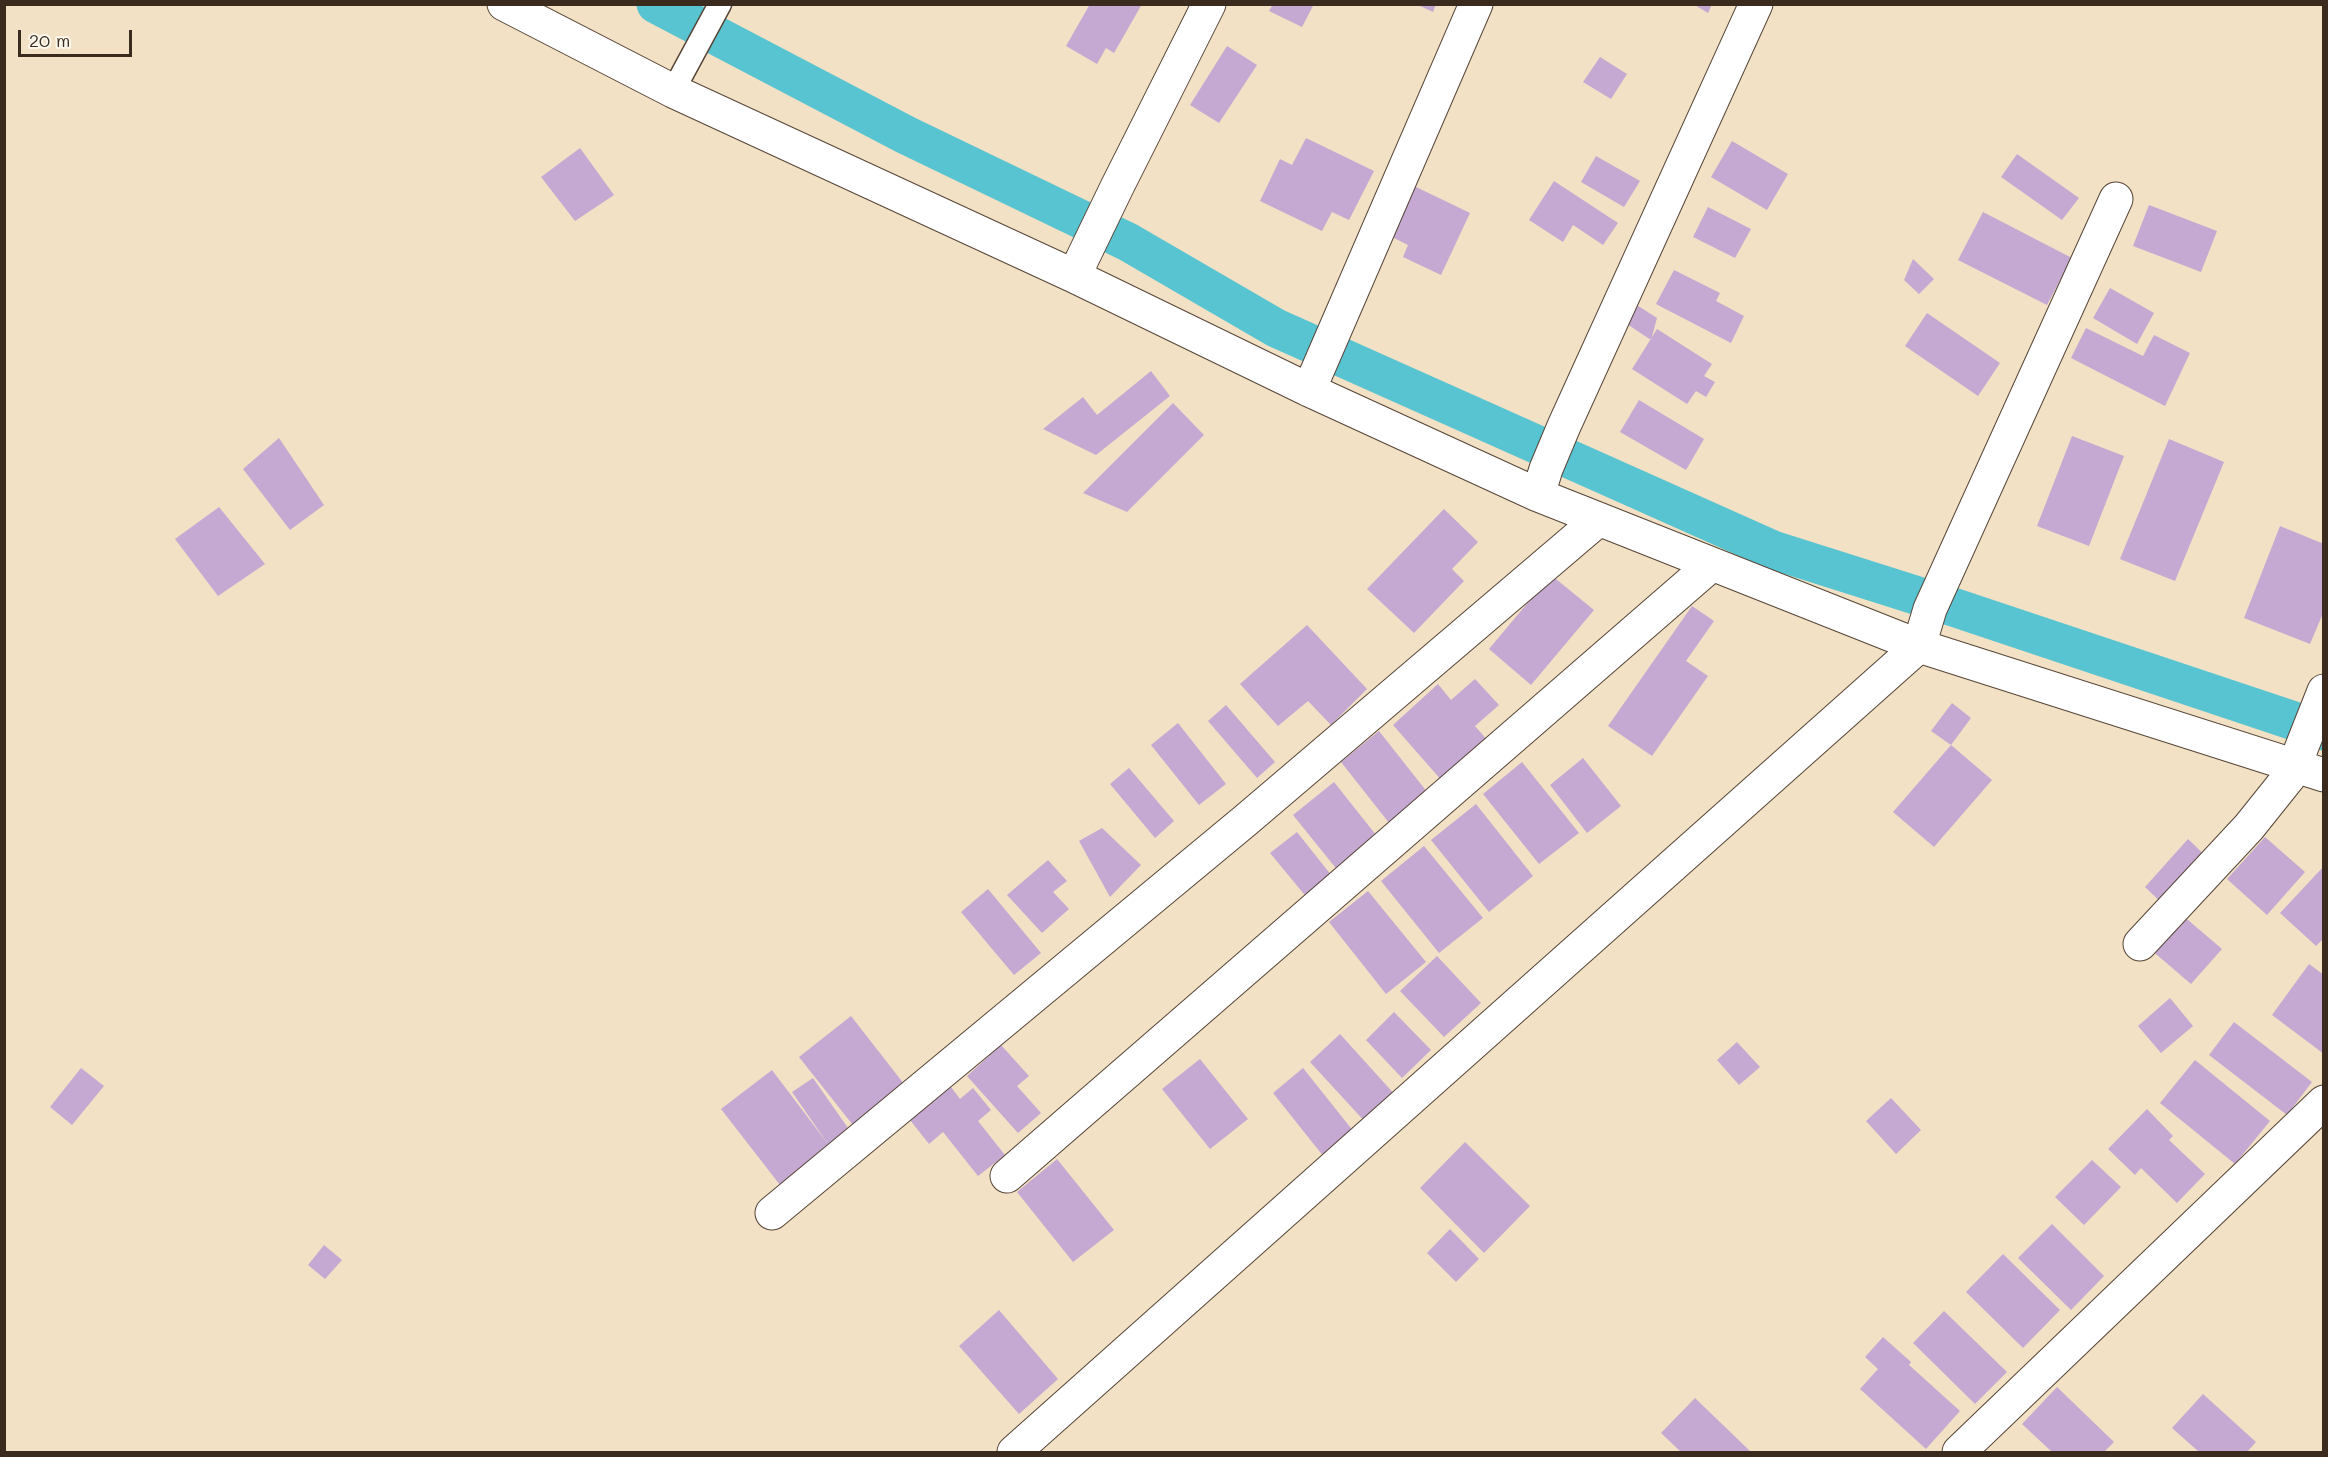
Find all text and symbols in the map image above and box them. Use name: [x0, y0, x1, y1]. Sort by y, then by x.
scale bar: [21, 18, 135, 56]
text: 20 m: [29, 28, 70, 52]

